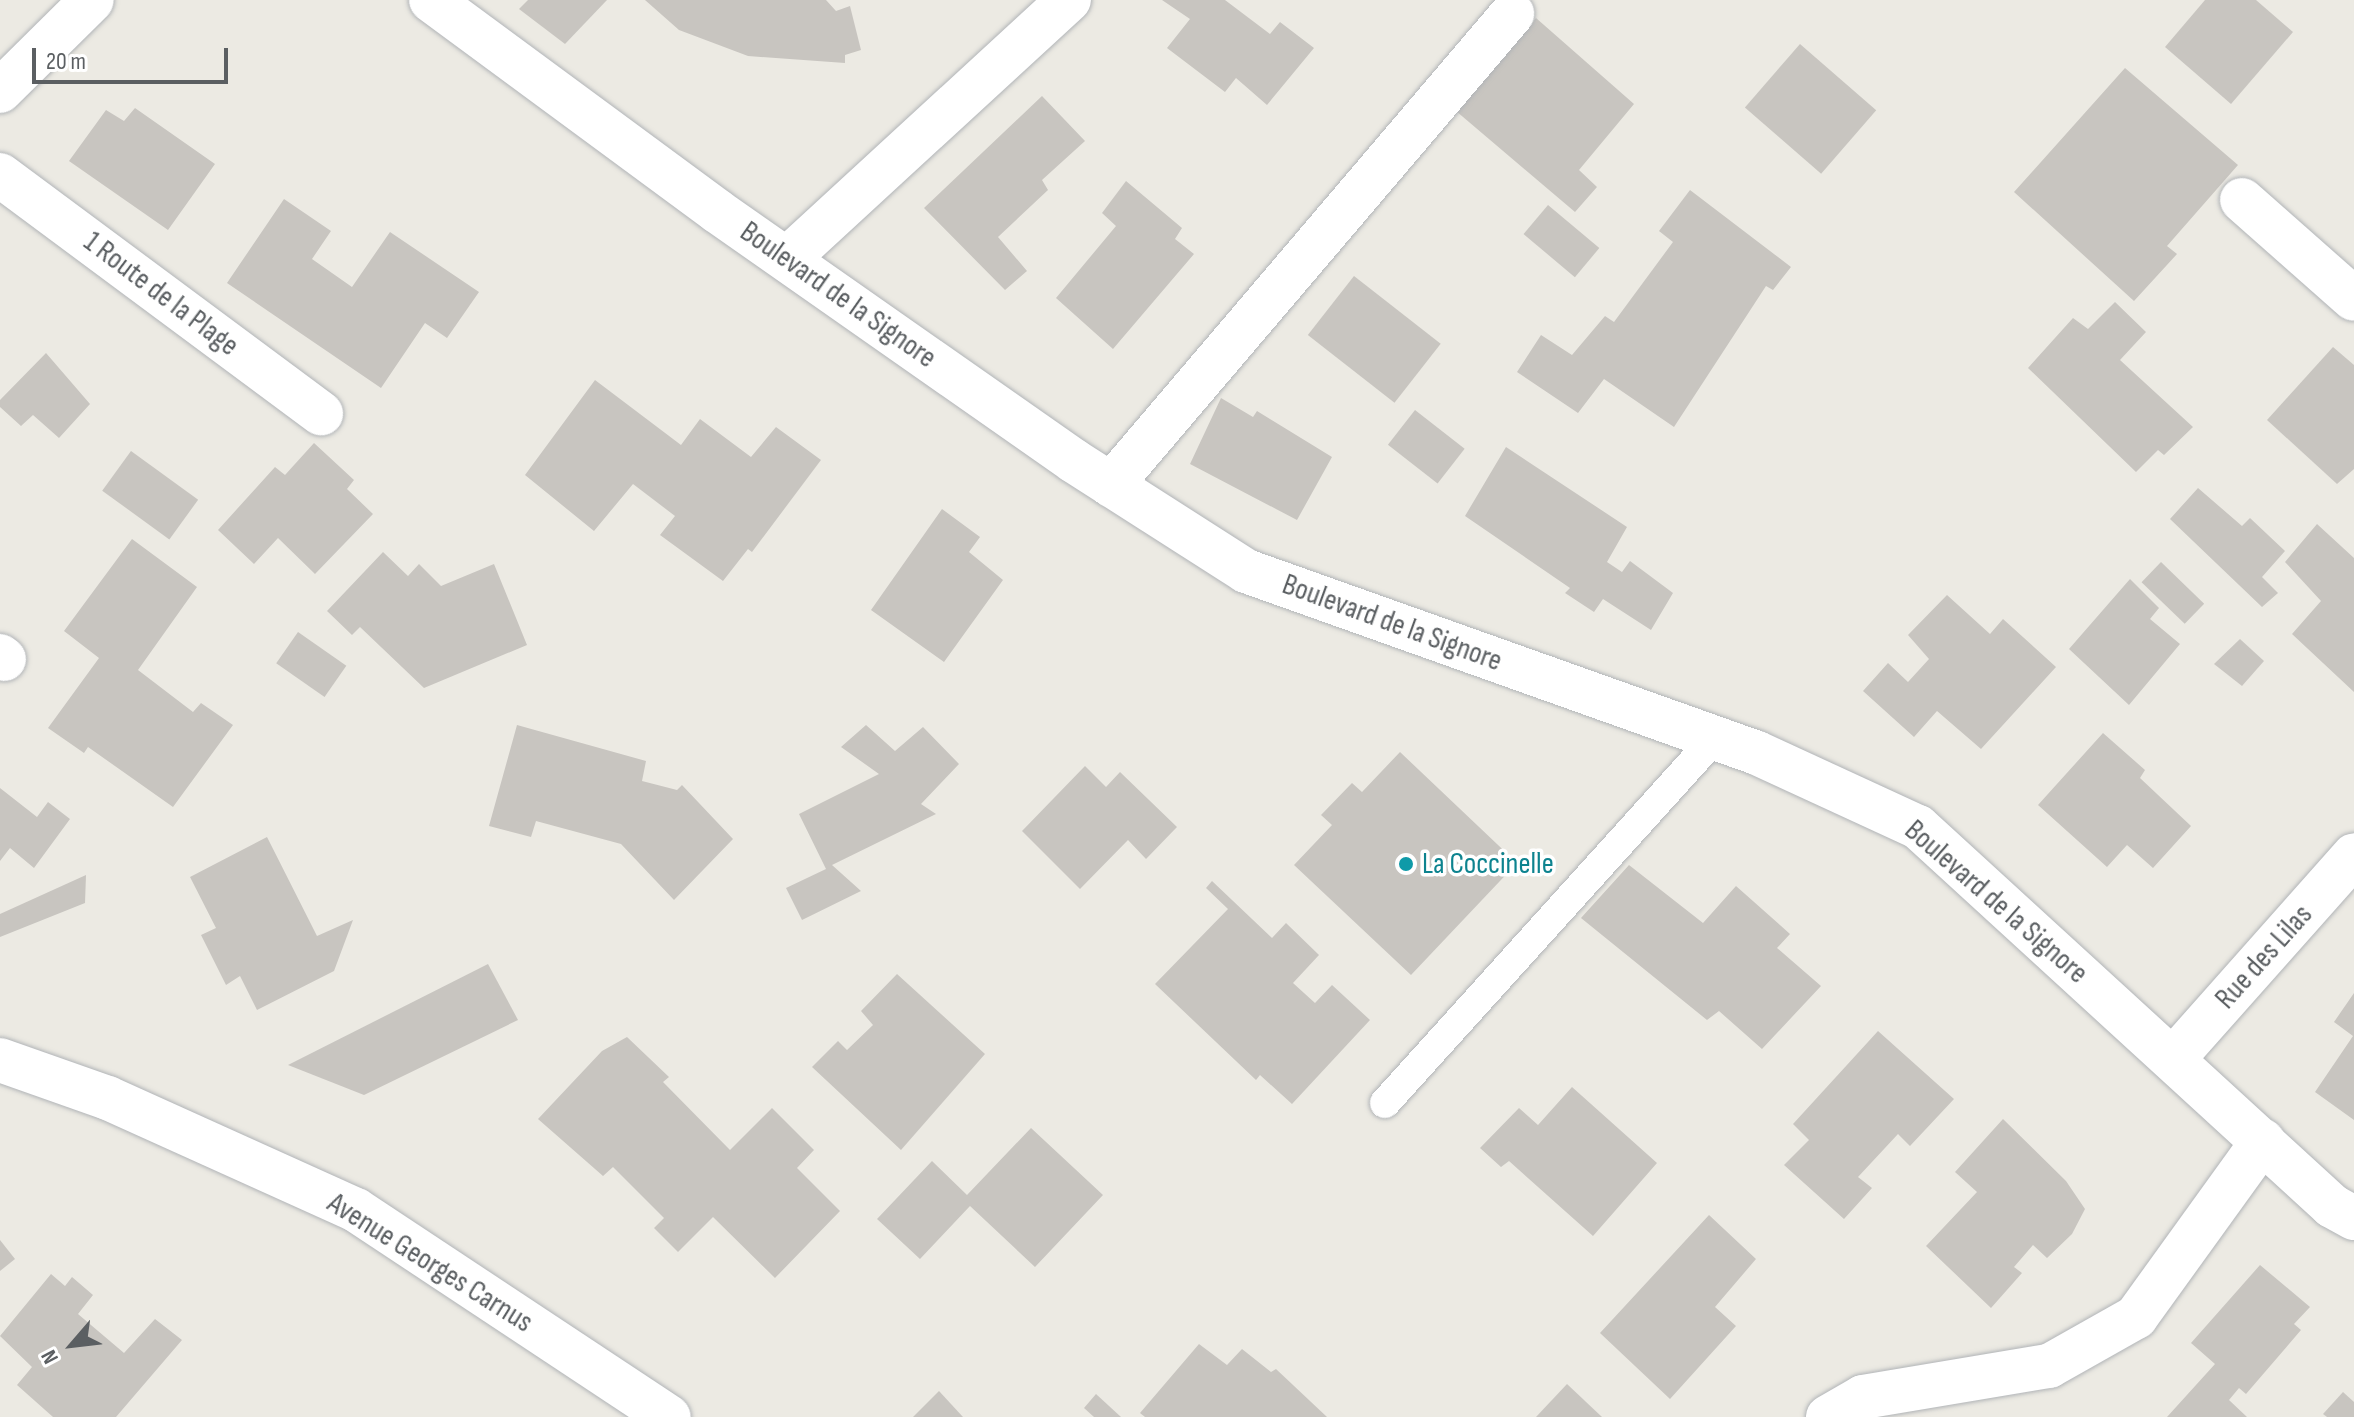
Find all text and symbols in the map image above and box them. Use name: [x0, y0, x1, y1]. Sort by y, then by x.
scale bar: [36, 32, 232, 82]
text: 20 m: [46, 47, 86, 76]
street label: Boulevard de la Signore: [733, 214, 943, 376]
street label: 1 Route de la Plage: [77, 224, 245, 364]
street label: Boulevard de la Signore: [1277, 567, 1507, 679]
street label: Boulevard de la Signore: [1897, 813, 2095, 991]
place label: La Coccinelle: [1422, 846, 1554, 882]
marker: La Coccinelle: [1397, 855, 1415, 873]
street label: Rue des Lilas: [2208, 897, 2320, 1017]
street label: Avenue Georges Carnus: [321, 1185, 539, 1341]
north arrow: [32, 1305, 112, 1385]
text: N: [36, 1345, 65, 1368]

